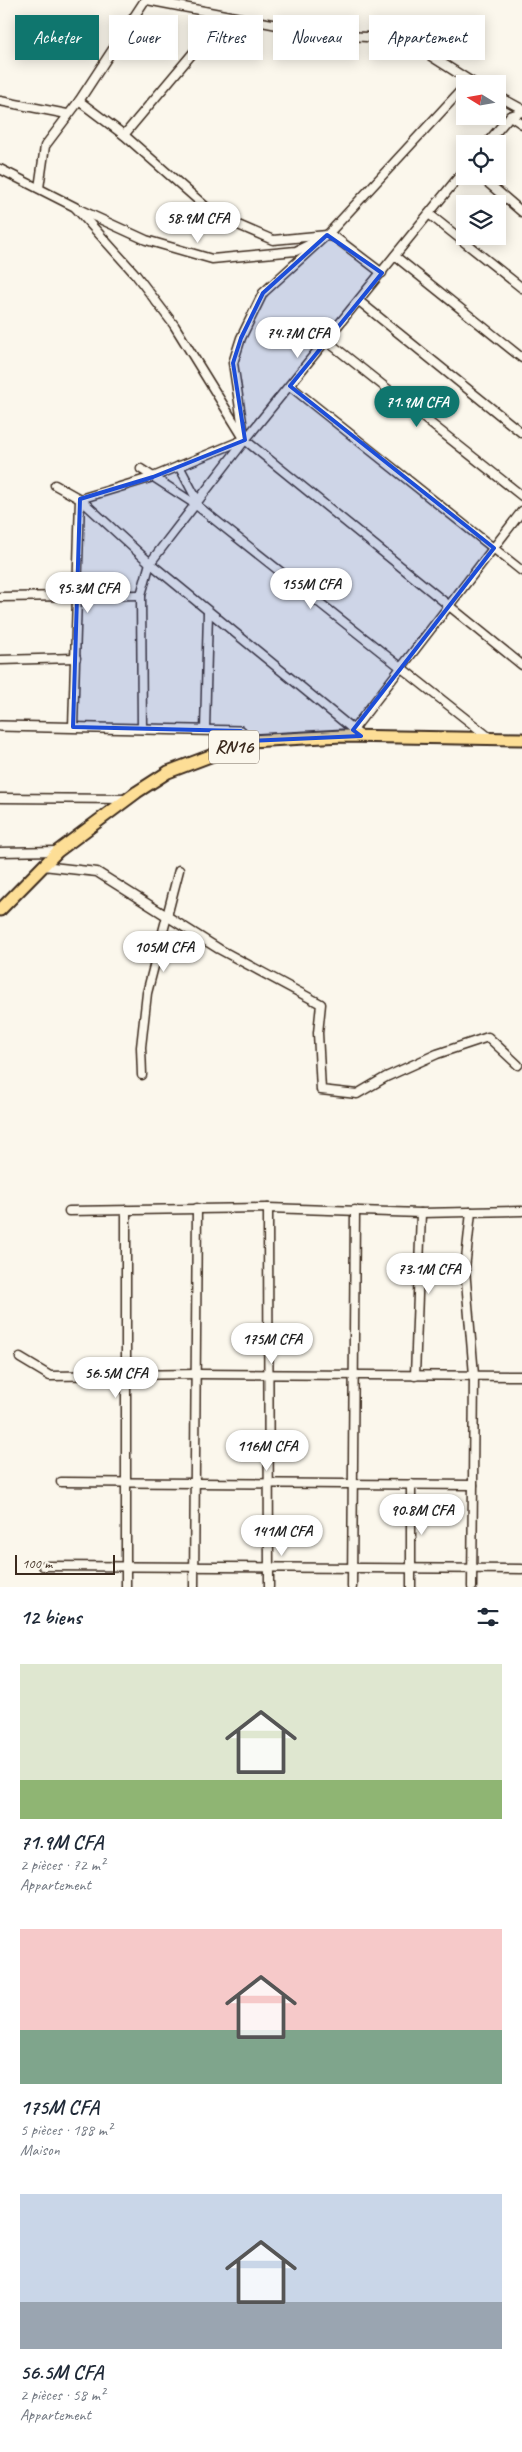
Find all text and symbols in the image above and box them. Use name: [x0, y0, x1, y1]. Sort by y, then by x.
chip: Acheter: [15, 15, 99, 60]
chip: Louer: [109, 15, 178, 60]
chip: Filtres: [188, 15, 263, 60]
chip: Nouveau: [273, 15, 359, 60]
chip: Appartement: [369, 15, 485, 60]
north arrow: [456, 75, 506, 125]
map controls: [456, 75, 506, 245]
button: locate: [456, 135, 506, 185]
button: layers: [456, 195, 506, 245]
pin: 58.9M CFA: [141, 202, 255, 244]
text: 58.9M CFA: [166, 208, 230, 228]
pin: 74.7M CFA: [241, 316, 355, 359]
text: 74.7M CFA: [266, 323, 330, 343]
pin: 71.9M CFA: [360, 386, 474, 428]
text: 71.9M CFA: [385, 392, 449, 412]
pin: 155M CFA: [259, 568, 363, 610]
pin: 95.3M CFA: [31, 572, 145, 614]
text: 155M CFA: [281, 574, 341, 594]
text: 95.3M CFA: [56, 578, 120, 598]
road number: RN16: [209, 730, 259, 764]
pin: 105M CFA: [112, 930, 216, 973]
text: 105M CFA: [134, 937, 194, 957]
pin: 73.1M CFA: [372, 1252, 486, 1295]
text: 73.1M CFA: [397, 1259, 461, 1279]
pin: 175M CFA: [220, 1322, 324, 1365]
text: 175M CFA: [242, 1329, 302, 1349]
pin: 56.5M CFA: [59, 1356, 173, 1399]
text: 56.5M CFA: [84, 1363, 148, 1383]
pin: 116M CFA: [215, 1430, 319, 1472]
text: 116M CFA: [237, 1436, 297, 1456]
pin: 90.8M CFA: [365, 1494, 479, 1536]
text: 90.8M CFA: [390, 1500, 454, 1520]
pin: 141M CFA: [230, 1514, 334, 1557]
text: 141M CFA: [252, 1521, 312, 1541]
scale bar: [15, 1552, 115, 1575]
text: 100 m: [22, 1555, 52, 1572]
icon: filters: [474, 1603, 502, 1631]
text: 12 biens: [20, 1604, 81, 1630]
icon: home: [216, 1697, 306, 1787]
text: 71.9M CFA: [20, 1829, 103, 1855]
text: 2 pièces · 72 m²: [20, 1855, 105, 1875]
text: Appartement: [20, 1875, 91, 1895]
icon: home: [216, 1962, 306, 2052]
text: 175M CFA: [20, 2094, 99, 2120]
text: 5 pièces · 188 m²: [20, 2120, 112, 2140]
text: Maison: [20, 2140, 60, 2160]
icon: home: [216, 2227, 306, 2317]
text: 56.5M CFA: [20, 2359, 103, 2385]
text: 2 pièces · 58 m²: [20, 2385, 105, 2405]
text: Appartement: [20, 2405, 91, 2425]

